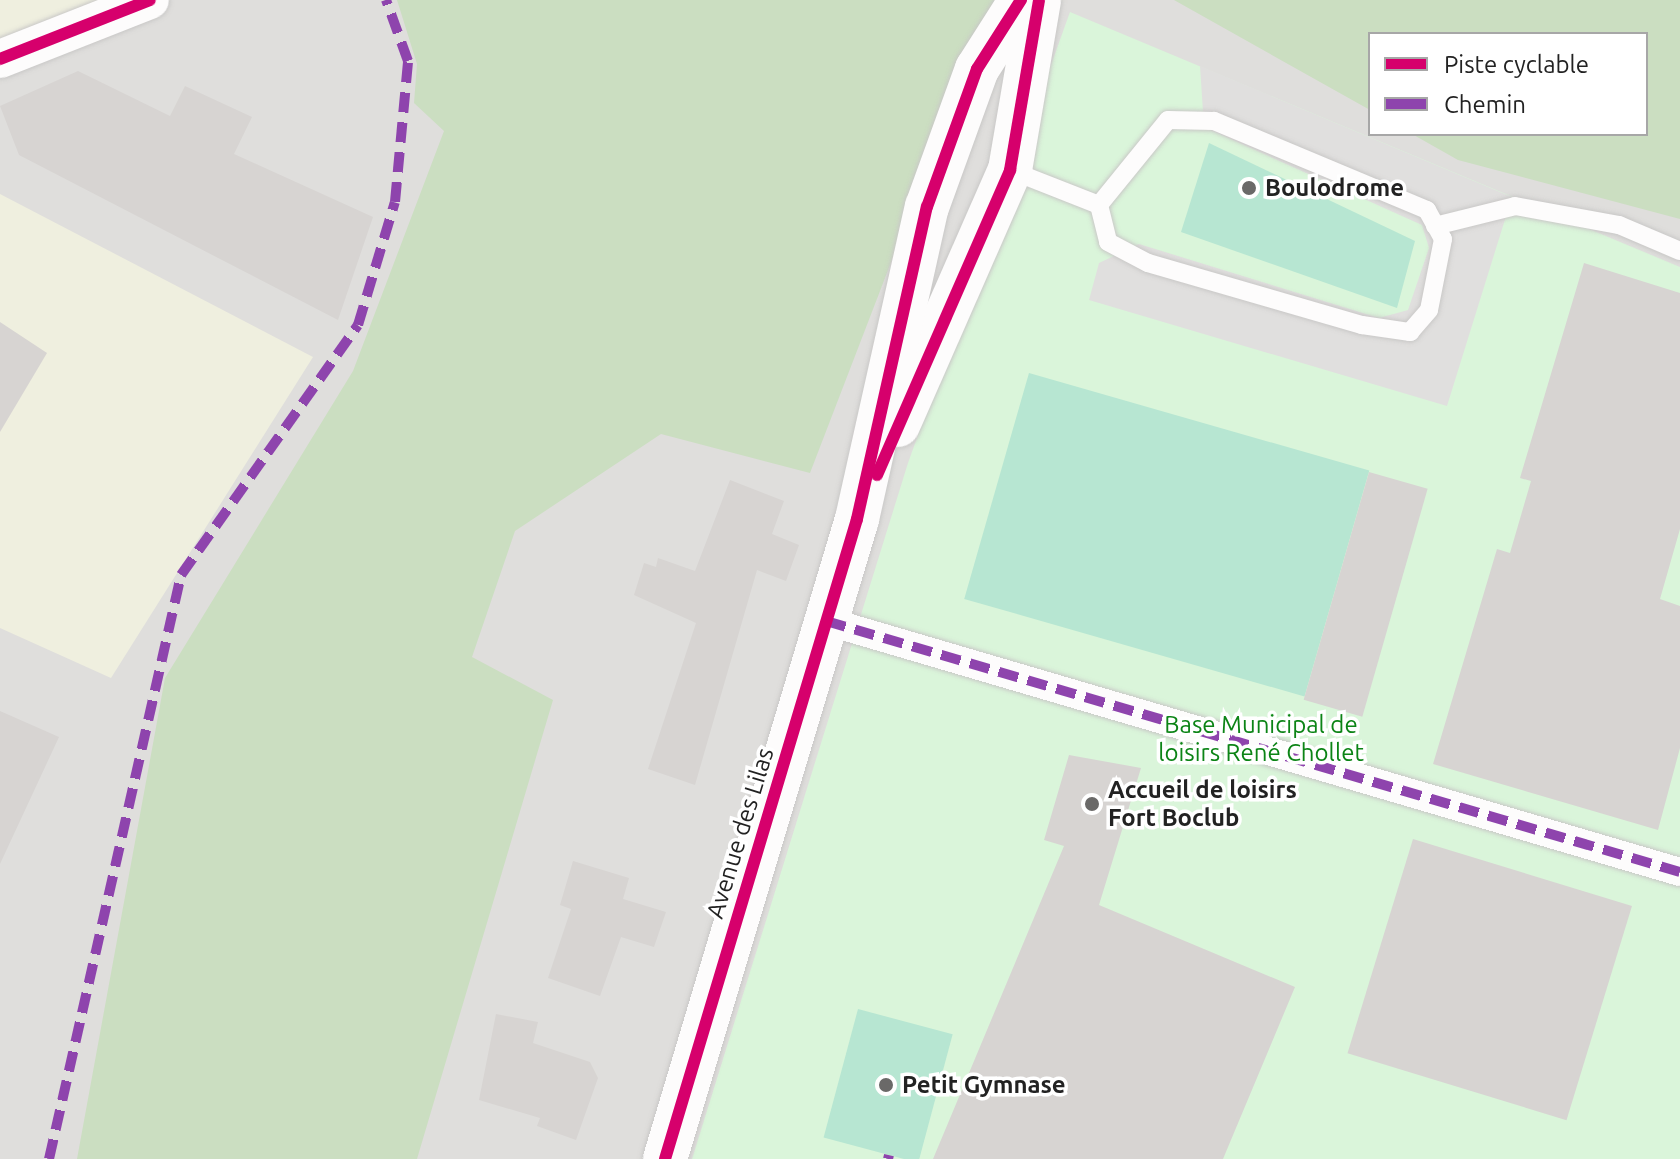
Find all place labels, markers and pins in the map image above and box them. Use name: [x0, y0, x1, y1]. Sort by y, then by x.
place label: Boulodrome: [1265, 174, 1404, 202]
marker: Boulodrome: [1240, 179, 1258, 197]
place label: Accueil de loisirs Fort Boclub: [1108, 776, 1297, 832]
marker: Accueil de loisirs Fort Boclub: [1083, 795, 1101, 813]
place label: Petit Gymnase: [902, 1071, 1066, 1099]
marker: Petit Gymnase: [877, 1076, 895, 1094]

